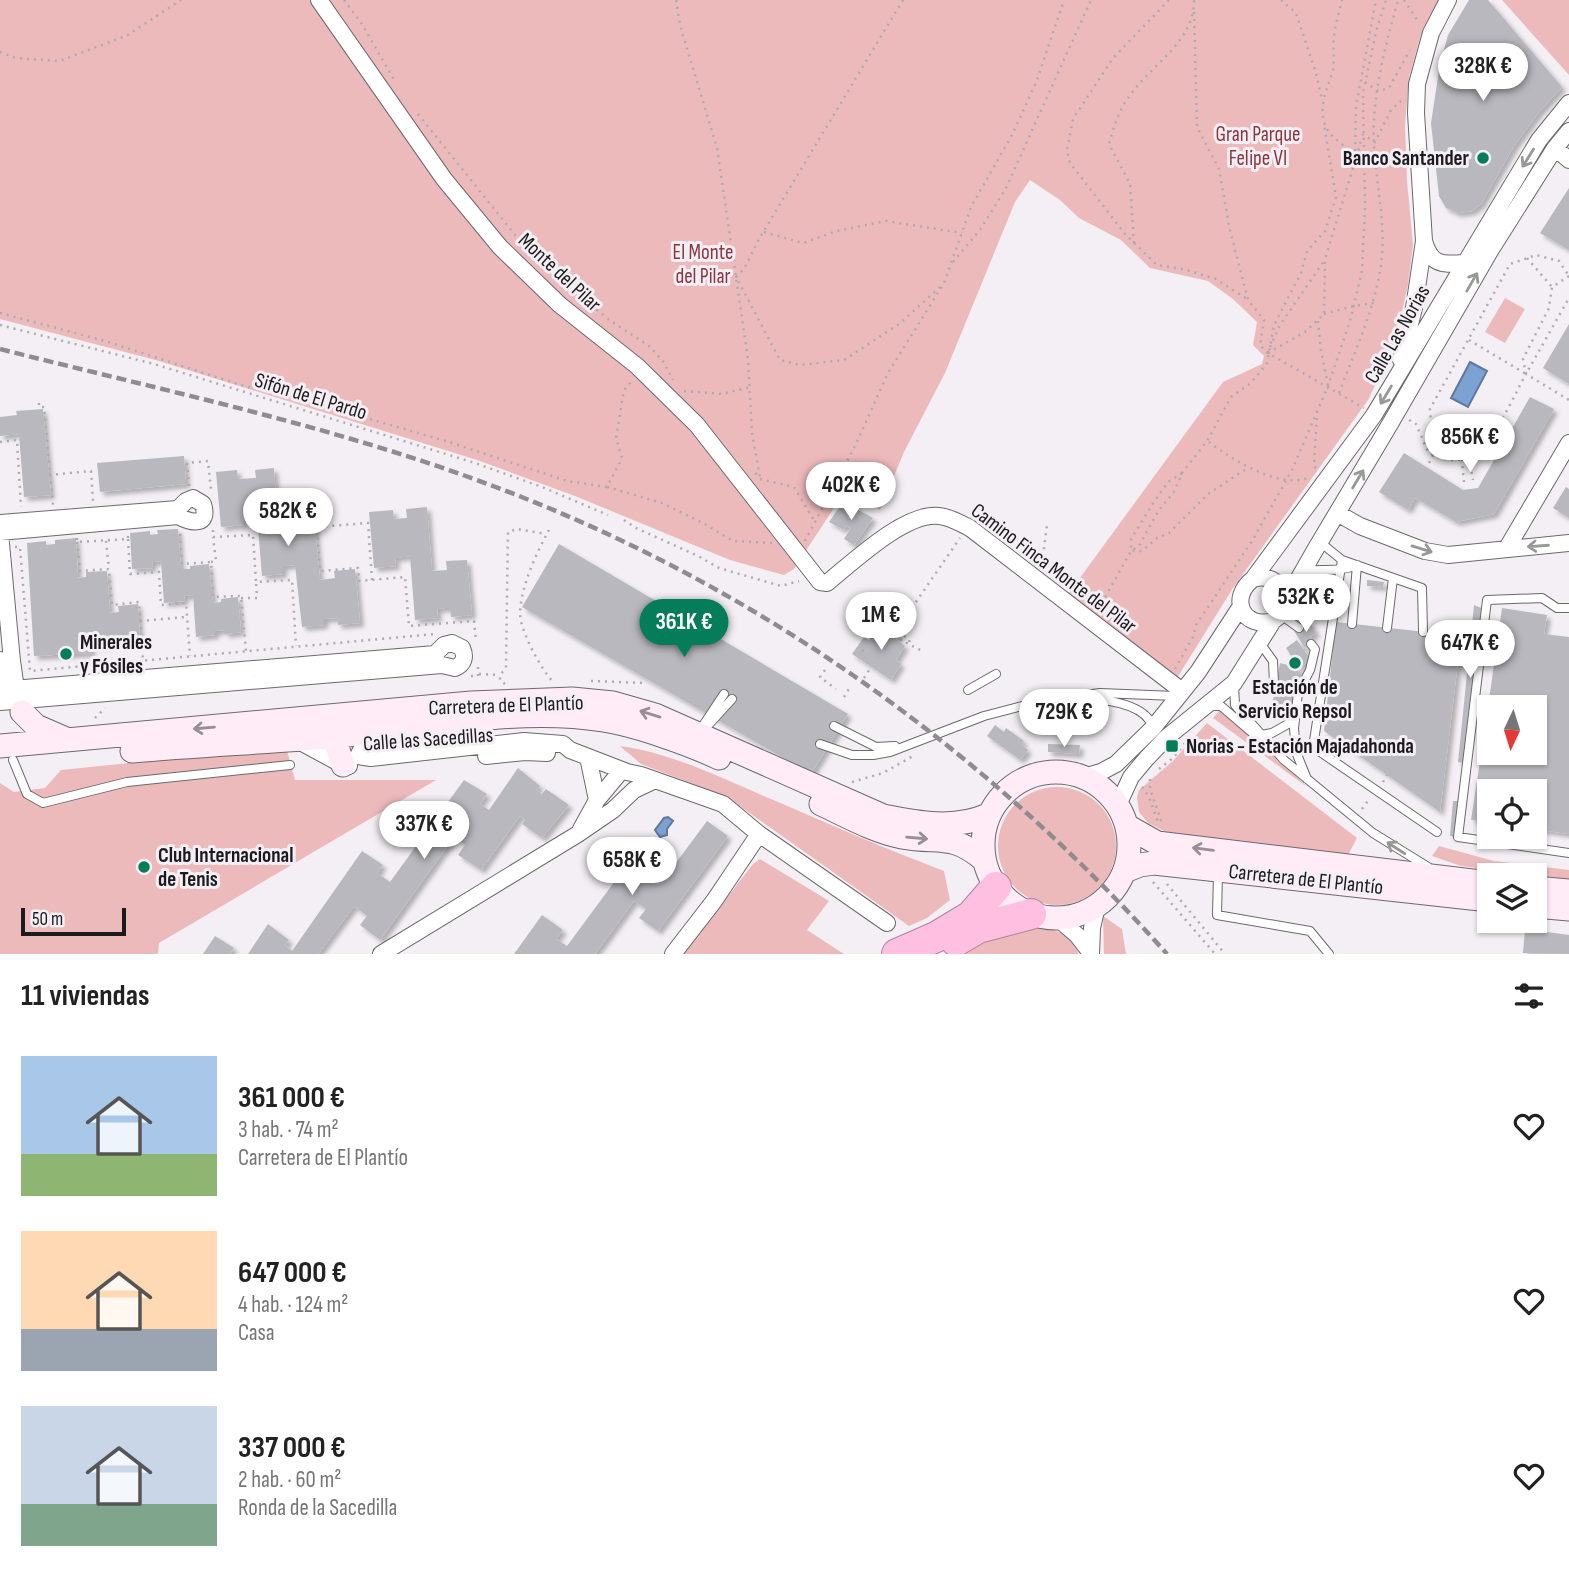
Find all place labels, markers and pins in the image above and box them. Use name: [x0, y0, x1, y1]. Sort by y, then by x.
pin: 328K €: [1426, 43, 1540, 103]
place label: Banco Santander: [1343, 146, 1470, 171]
marker: Banco Santander: [1475, 150, 1491, 166]
pin: 856K €: [1413, 414, 1527, 474]
pin: 402K €: [794, 462, 908, 522]
pin: 582K €: [231, 489, 345, 548]
pin: 532K €: [1249, 574, 1363, 634]
pin: 1M €: [840, 592, 922, 652]
pin: 361K €: [627, 600, 741, 659]
pin: 647K €: [1413, 620, 1527, 680]
place label: Minerales y Fósiles: [80, 630, 152, 679]
marker: Minerales y Fósiles: [58, 646, 74, 662]
marker: Estación de Servicio Repsol: [1287, 655, 1303, 671]
place label: Estación de Servicio Repsol: [1238, 675, 1352, 724]
pin: 729K €: [1007, 690, 1121, 749]
place label: Norias - Estación Majadahonda: [1186, 734, 1414, 759]
marker: Norias - Estación Majadahonda: [1164, 738, 1180, 754]
pin: 337K €: [367, 802, 481, 861]
pin: 658K €: [575, 838, 689, 897]
place label: Club Internacional de Tenis: [158, 843, 293, 892]
marker: Club Internacional de Tenis: [136, 859, 152, 875]

